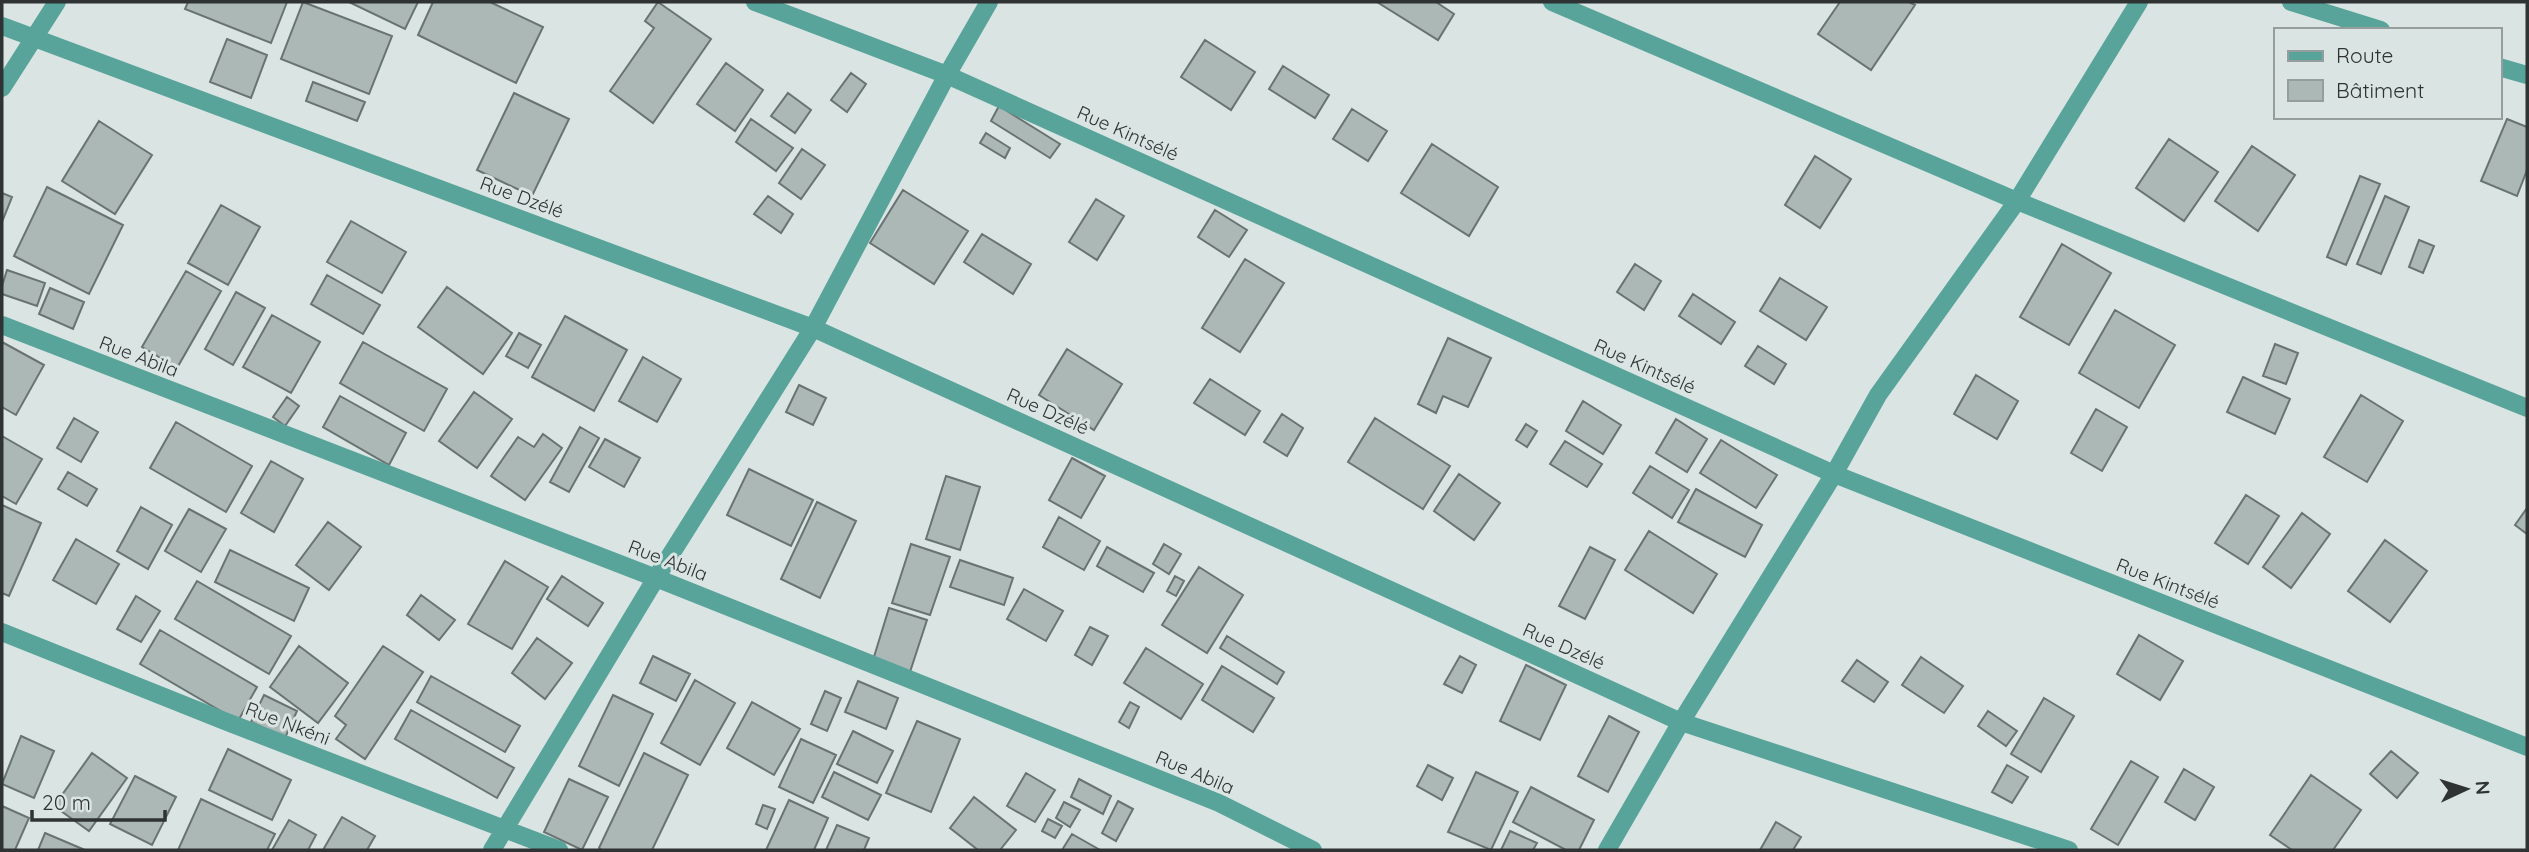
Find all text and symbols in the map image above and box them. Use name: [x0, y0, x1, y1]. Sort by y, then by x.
legend: [2274, 28, 2501, 119]
text: Route: [2336, 42, 2393, 68]
text: Bâtiment: [2336, 77, 2424, 103]
street label: Rue Kintsélé: [1074, 100, 1182, 166]
street label: Rue Dzélé: [477, 171, 567, 223]
street label: Rue Abila: [96, 330, 182, 382]
street label: Rue Kintsélé: [1591, 333, 1699, 399]
street label: Rue Dzélé: [1003, 382, 1093, 440]
street label: Rue Abila: [625, 534, 711, 586]
street label: Rue Kintsélé: [2113, 552, 2223, 614]
street label: Rue Dzélé: [1519, 617, 1609, 675]
street label: Rue Nkéni: [242, 696, 334, 750]
street label: Rue Abila: [1152, 745, 1238, 799]
north arrow: [2431, 754, 2501, 824]
scale bar: [32, 778, 164, 822]
text: N: [2471, 780, 2495, 796]
text: 20 m: [42, 789, 91, 815]

